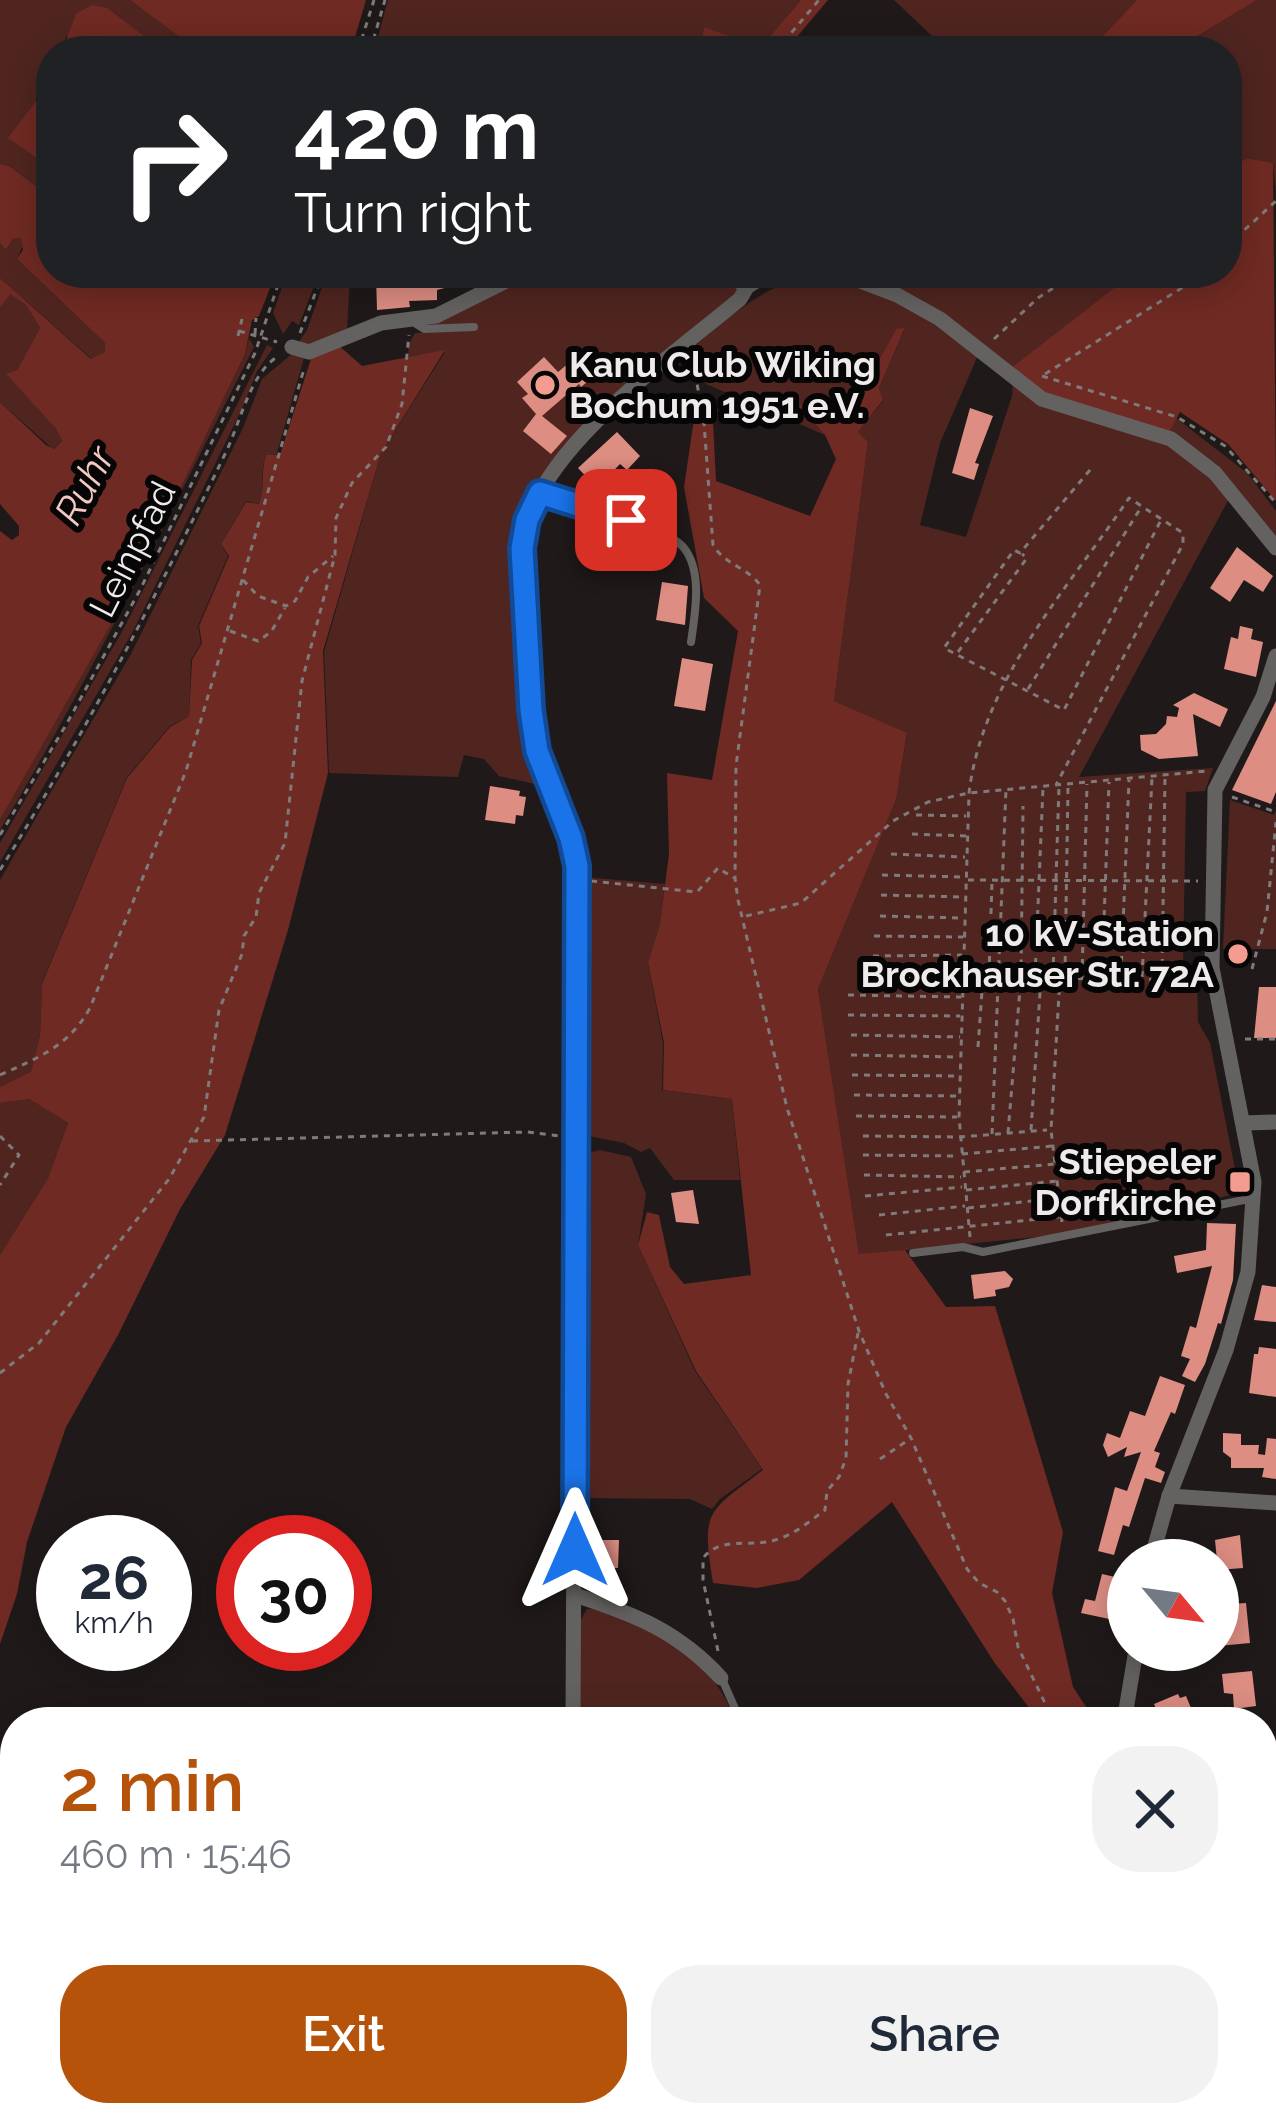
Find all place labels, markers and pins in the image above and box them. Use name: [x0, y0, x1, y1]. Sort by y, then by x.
place label: Kanu Club Wiking Bochum 1951 e.V.: [569, 343, 876, 426]
marker: Kanu Club Wiking Bochum 1951 e.V.: [532, 372, 558, 398]
pin: [575, 469, 677, 571]
place label: 10 kV-Station Brockhauser Str. 72A: [861, 912, 1215, 995]
marker: 10 kV-Station Brockhauser Str. 72A: [1225, 941, 1251, 967]
place label: Stiepeler Dorfkirche: [1035, 1140, 1216, 1223]
marker: Stiepeler Dorfkirche: [1227, 1169, 1253, 1195]

